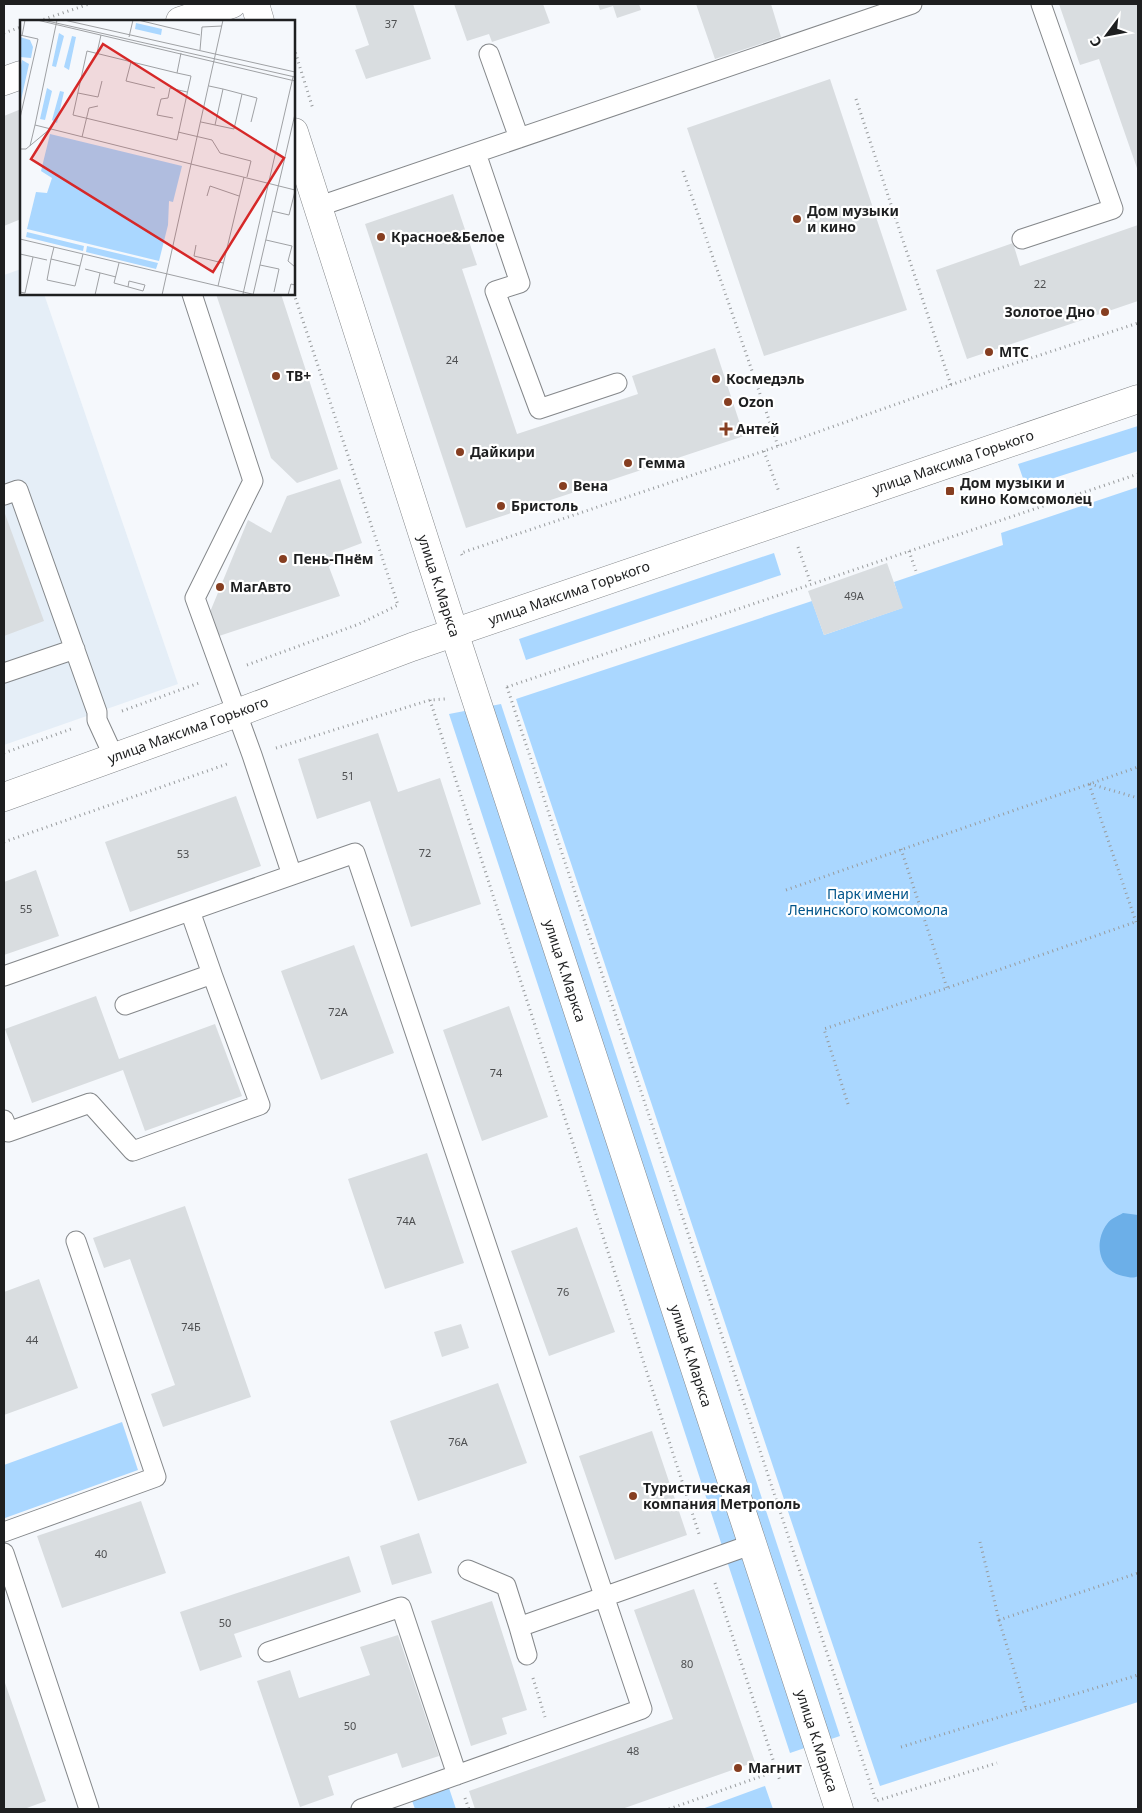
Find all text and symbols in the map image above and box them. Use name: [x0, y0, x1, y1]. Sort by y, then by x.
north arrow: [1082, 10, 1132, 60]
house number: 37: [385, 16, 397, 31]
inset map: [20, 20, 295, 295]
text: С: [1085, 33, 1106, 51]
place label: Дом музыки и кино: [807, 201, 899, 236]
marker: Дом музыки и кино: [791, 213, 803, 225]
place label: Красное&Белое: [391, 227, 505, 246]
marker: Красное&Белое: [375, 231, 387, 243]
house number: 22: [1034, 276, 1046, 291]
place label: Золотое Дно: [1005, 302, 1095, 321]
marker: Золотое Дно: [1099, 306, 1111, 318]
place label: МТС: [999, 342, 1029, 361]
marker: МТС: [983, 346, 995, 358]
house number: 24: [446, 352, 459, 367]
place label: ТВ+: [286, 366, 311, 385]
place label: Космедэль: [726, 369, 804, 388]
marker: ТВ+: [270, 370, 282, 382]
marker: Космедэль: [710, 373, 722, 385]
place label: Ozon: [738, 392, 774, 411]
marker: Ozon: [722, 396, 734, 408]
place label: Антей: [736, 419, 779, 438]
marker: Антей: [720, 423, 732, 435]
street label: улица Максима Горького: [870, 425, 1036, 498]
place label: Дайкири: [470, 442, 535, 461]
marker: Дайкири: [454, 446, 466, 458]
place label: Гемма: [638, 453, 685, 472]
marker: Гемма: [622, 457, 634, 469]
place label: Дом музыки и кино Комсомолец: [960, 473, 1092, 508]
place label: Вена: [573, 476, 608, 495]
marker: Вена: [557, 480, 569, 492]
marker: Дом музыки и кино Комсомолец: [944, 485, 956, 497]
place label: Бристоль: [511, 496, 578, 515]
marker: Бристоль: [495, 500, 507, 512]
street label: улица К.Маркса: [414, 532, 465, 640]
place label: Пень-Пнём: [293, 549, 374, 568]
marker: Пень-Пнём: [277, 553, 289, 565]
street label: улица Максима Горького: [486, 556, 652, 629]
place label: МагАвто: [230, 577, 292, 596]
marker: МагАвто: [214, 581, 226, 593]
house number: 49А: [844, 588, 865, 603]
street label: улица Максима Горького: [105, 692, 271, 767]
house number: 51: [342, 768, 354, 783]
house number: 72: [419, 845, 431, 860]
house number: 53: [177, 846, 189, 861]
park label: Парк имени Ленинского комсомола: [788, 884, 948, 919]
house number: 55: [20, 901, 32, 916]
street label: улица К.Маркса: [540, 917, 591, 1025]
house number: 72А: [328, 1004, 349, 1019]
house number: 74: [490, 1065, 503, 1080]
house number: 74А: [396, 1213, 417, 1228]
house number: 76: [557, 1284, 569, 1299]
street label: улица К.Маркса: [666, 1302, 717, 1410]
house number: 74Б: [181, 1319, 201, 1334]
house number: 44: [26, 1332, 39, 1347]
house number: 76А: [448, 1434, 469, 1449]
place label: Туристическая компания Метрополь: [643, 1478, 801, 1513]
marker: Туристическая компания Метрополь: [627, 1490, 639, 1502]
house number: 40: [95, 1546, 107, 1561]
house number: 50: [219, 1615, 231, 1630]
house number: 80: [681, 1656, 693, 1671]
street label: улица К.Маркса: [792, 1687, 843, 1795]
house number: 50: [344, 1718, 356, 1733]
house number: 48: [627, 1743, 639, 1758]
place label: Магнит: [748, 1758, 802, 1777]
marker: Магнит: [732, 1762, 744, 1774]

